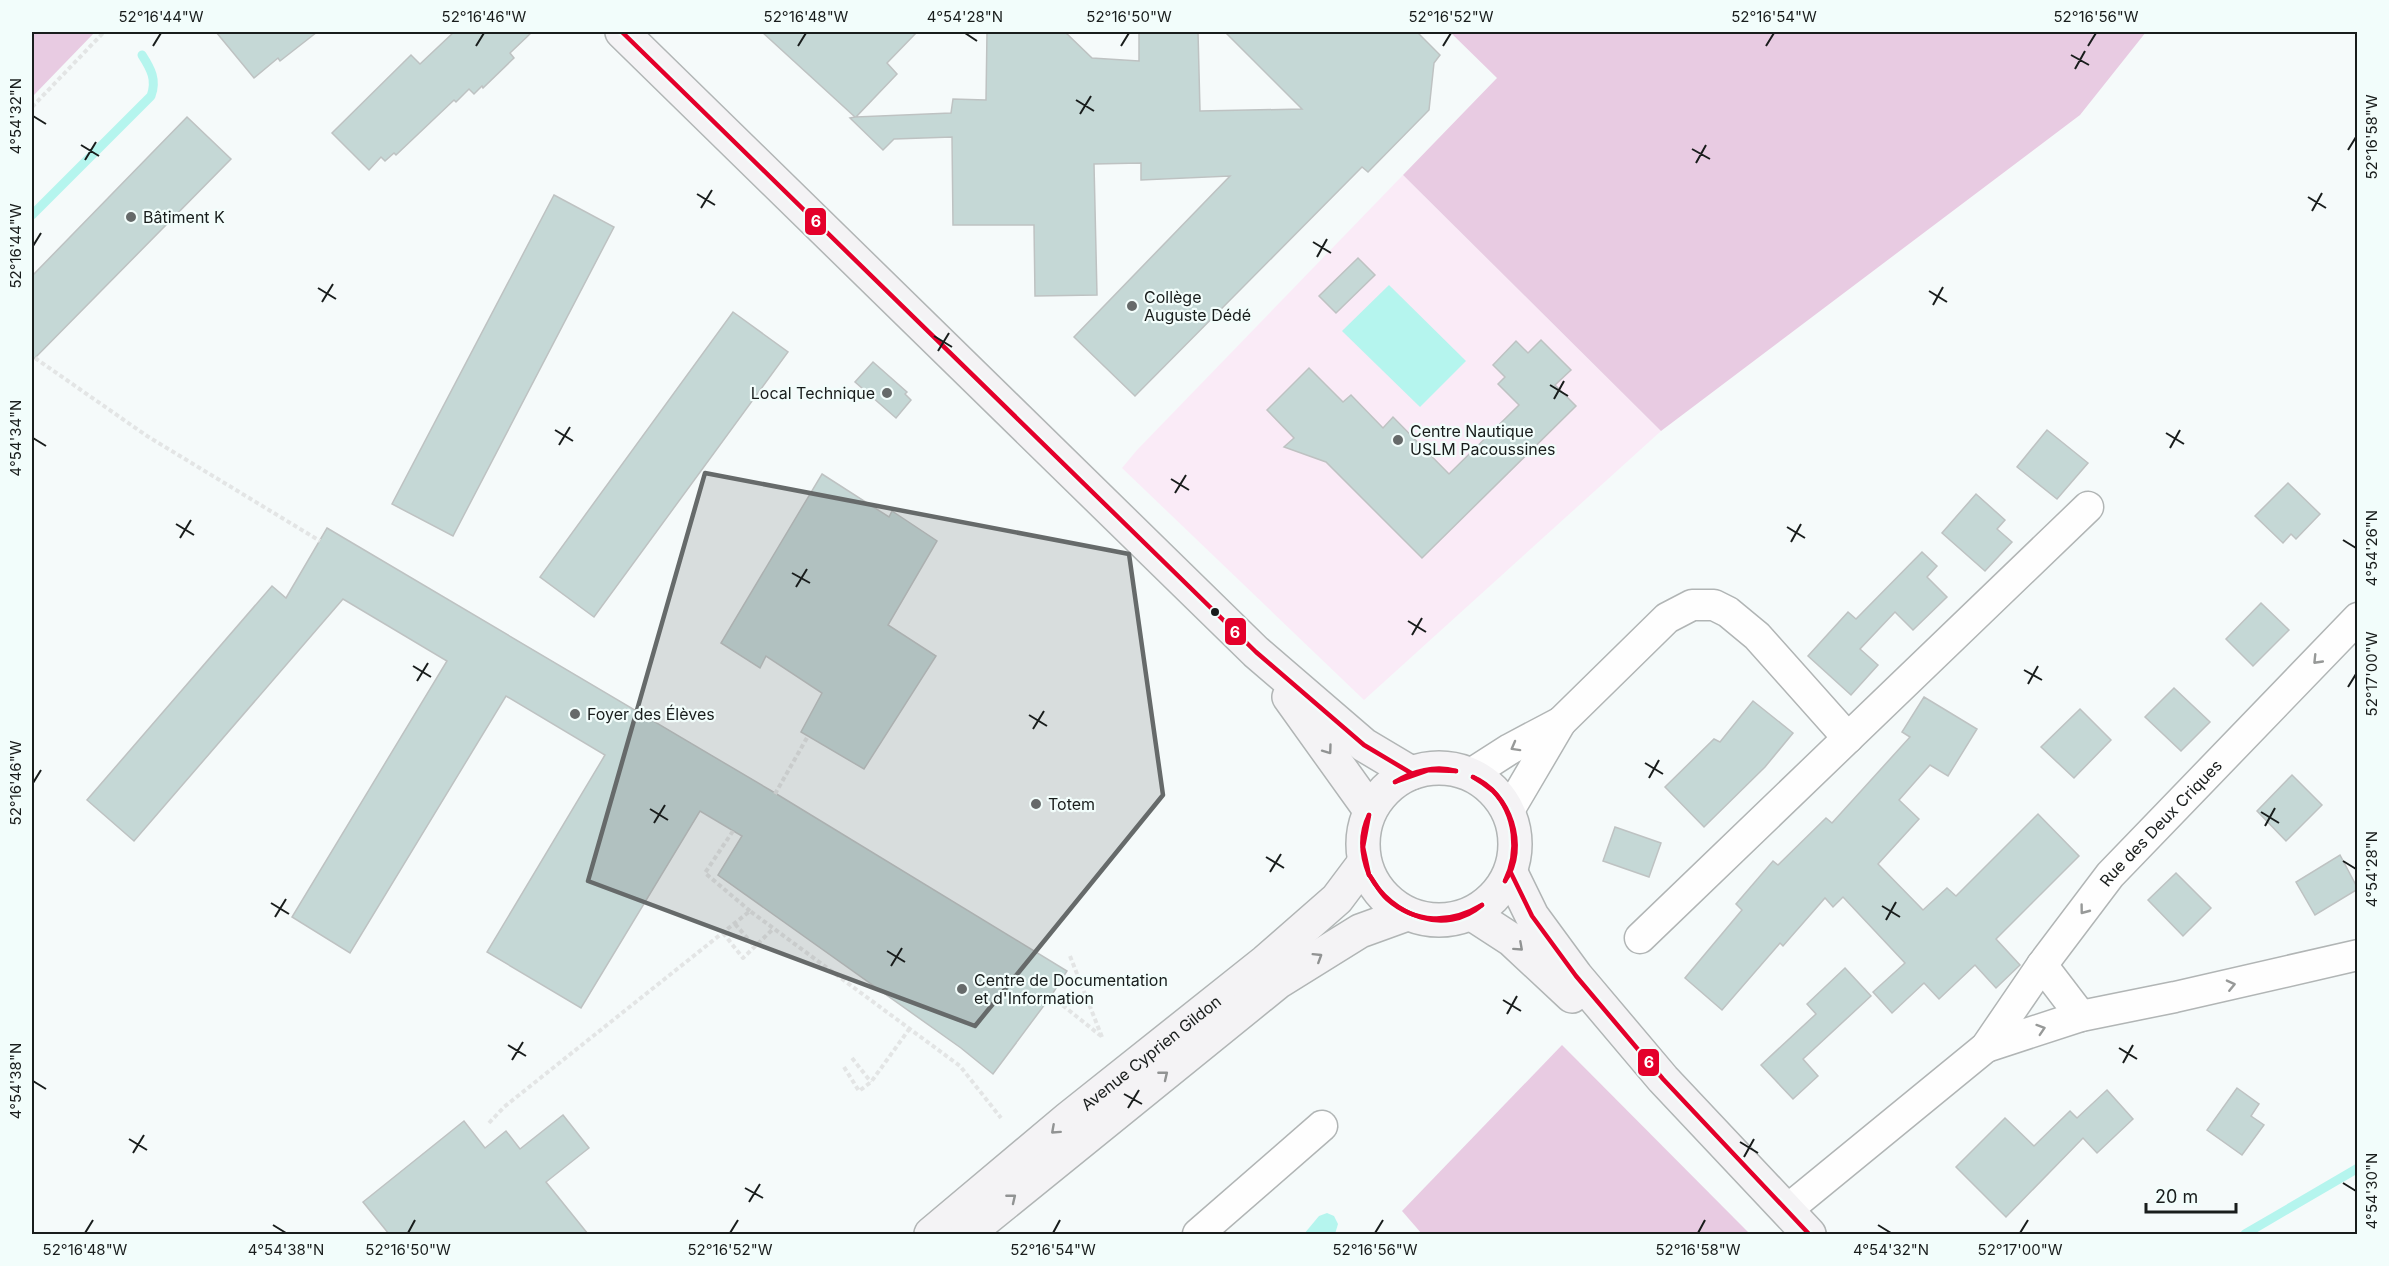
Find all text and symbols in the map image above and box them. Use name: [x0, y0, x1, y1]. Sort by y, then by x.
text: 52°16'44"W: [118, 7, 204, 26]
text: 52°16'46"W: [442, 7, 527, 26]
text: 52°16'48"W: [764, 7, 849, 26]
text: 4°54'28"N: [927, 7, 1003, 26]
text: 52°16'50"W: [1086, 7, 1172, 26]
text: 52°16'52"W: [1408, 7, 1494, 26]
text: 52°16'54"W: [1731, 7, 1817, 26]
text: 52°16'56"W: [2053, 7, 2139, 26]
text: 4°54'32"N: [6, 78, 25, 154]
text: 52°16'58"W: [2362, 94, 2381, 180]
text: 52°16'44"W: [6, 203, 25, 289]
place label: Bâtiment K: [143, 207, 225, 227]
line badge: 6: [804, 207, 827, 236]
marker: Bâtiment K: [124, 210, 138, 224]
text: 6: [811, 211, 821, 231]
place label: Collège Auguste Dédé: [1144, 287, 1251, 325]
marker: Collège Auguste Dédé: [1125, 299, 1139, 313]
place label: Local Technique: [751, 383, 875, 403]
marker: Local Technique: [880, 386, 894, 400]
text: 4°54'34"N: [6, 400, 25, 476]
place label: Centre Nautique USLM Pacoussines: [1410, 421, 1556, 459]
marker: Centre Nautique USLM Pacoussines: [1391, 433, 1405, 447]
text: 4°54'26"N: [2362, 510, 2381, 586]
unlabelled marker: [1209, 606, 1221, 618]
line badge: 6: [1224, 617, 1247, 646]
text: 6: [1230, 622, 1240, 642]
text: 52°17'00"W: [2362, 631, 2381, 716]
one-way arrow: [2313, 654, 2324, 664]
place label: Foyer des Élèves: [587, 704, 715, 724]
marker: Foyer des Élèves: [568, 707, 582, 721]
text: 52°16'46"W: [6, 740, 25, 825]
one-way arrow: [1511, 740, 1522, 751]
one-way arrow: [1321, 744, 1332, 755]
street label: Rue des Deux Criques: [2095, 755, 2226, 890]
place label: Totem: [1048, 794, 1095, 814]
marker: Totem: [1029, 797, 1043, 811]
text: 4°54'28"N: [2362, 831, 2381, 907]
one-way arrow: [2080, 904, 2091, 915]
one-way arrow: [1513, 940, 1523, 951]
one-way arrow: [1312, 953, 1323, 964]
place label: Centre de Documentation et d'Information: [974, 970, 1168, 1008]
one-way arrow: [2226, 979, 2236, 992]
marker: Centre de Documentation et d'Information: [955, 982, 969, 996]
street label: Avenue Cyprien Gildon: [1077, 991, 1225, 1115]
one-way arrow: [2035, 1024, 2046, 1036]
text: 4°54'38"N: [6, 1043, 25, 1119]
line badge: 6: [1637, 1048, 1660, 1077]
text: 6: [1644, 1052, 1654, 1072]
one-way arrow: [1157, 1071, 1168, 1082]
one-way arrow: [1052, 1123, 1062, 1134]
text: 4°54'30"N: [2362, 1153, 2381, 1229]
scale bar: [2146, 1176, 2236, 1214]
text: 20 m: [2155, 1186, 2198, 1207]
one-way arrow: [1005, 1194, 1016, 1205]
text: 52°16'48"W: [43, 1240, 128, 1259]
text: 4°54'38"N: [248, 1240, 324, 1259]
text: 52°16'50"W: [365, 1240, 451, 1259]
text: 52°16'52"W: [687, 1240, 773, 1259]
text: 52°16'54"W: [1010, 1240, 1096, 1259]
text: 52°16'56"W: [1332, 1240, 1418, 1259]
text: 52°16'58"W: [1655, 1240, 1741, 1259]
text: 4°54'32"N: [1853, 1240, 1929, 1259]
text: 52°17'00"W: [1978, 1240, 2063, 1259]

